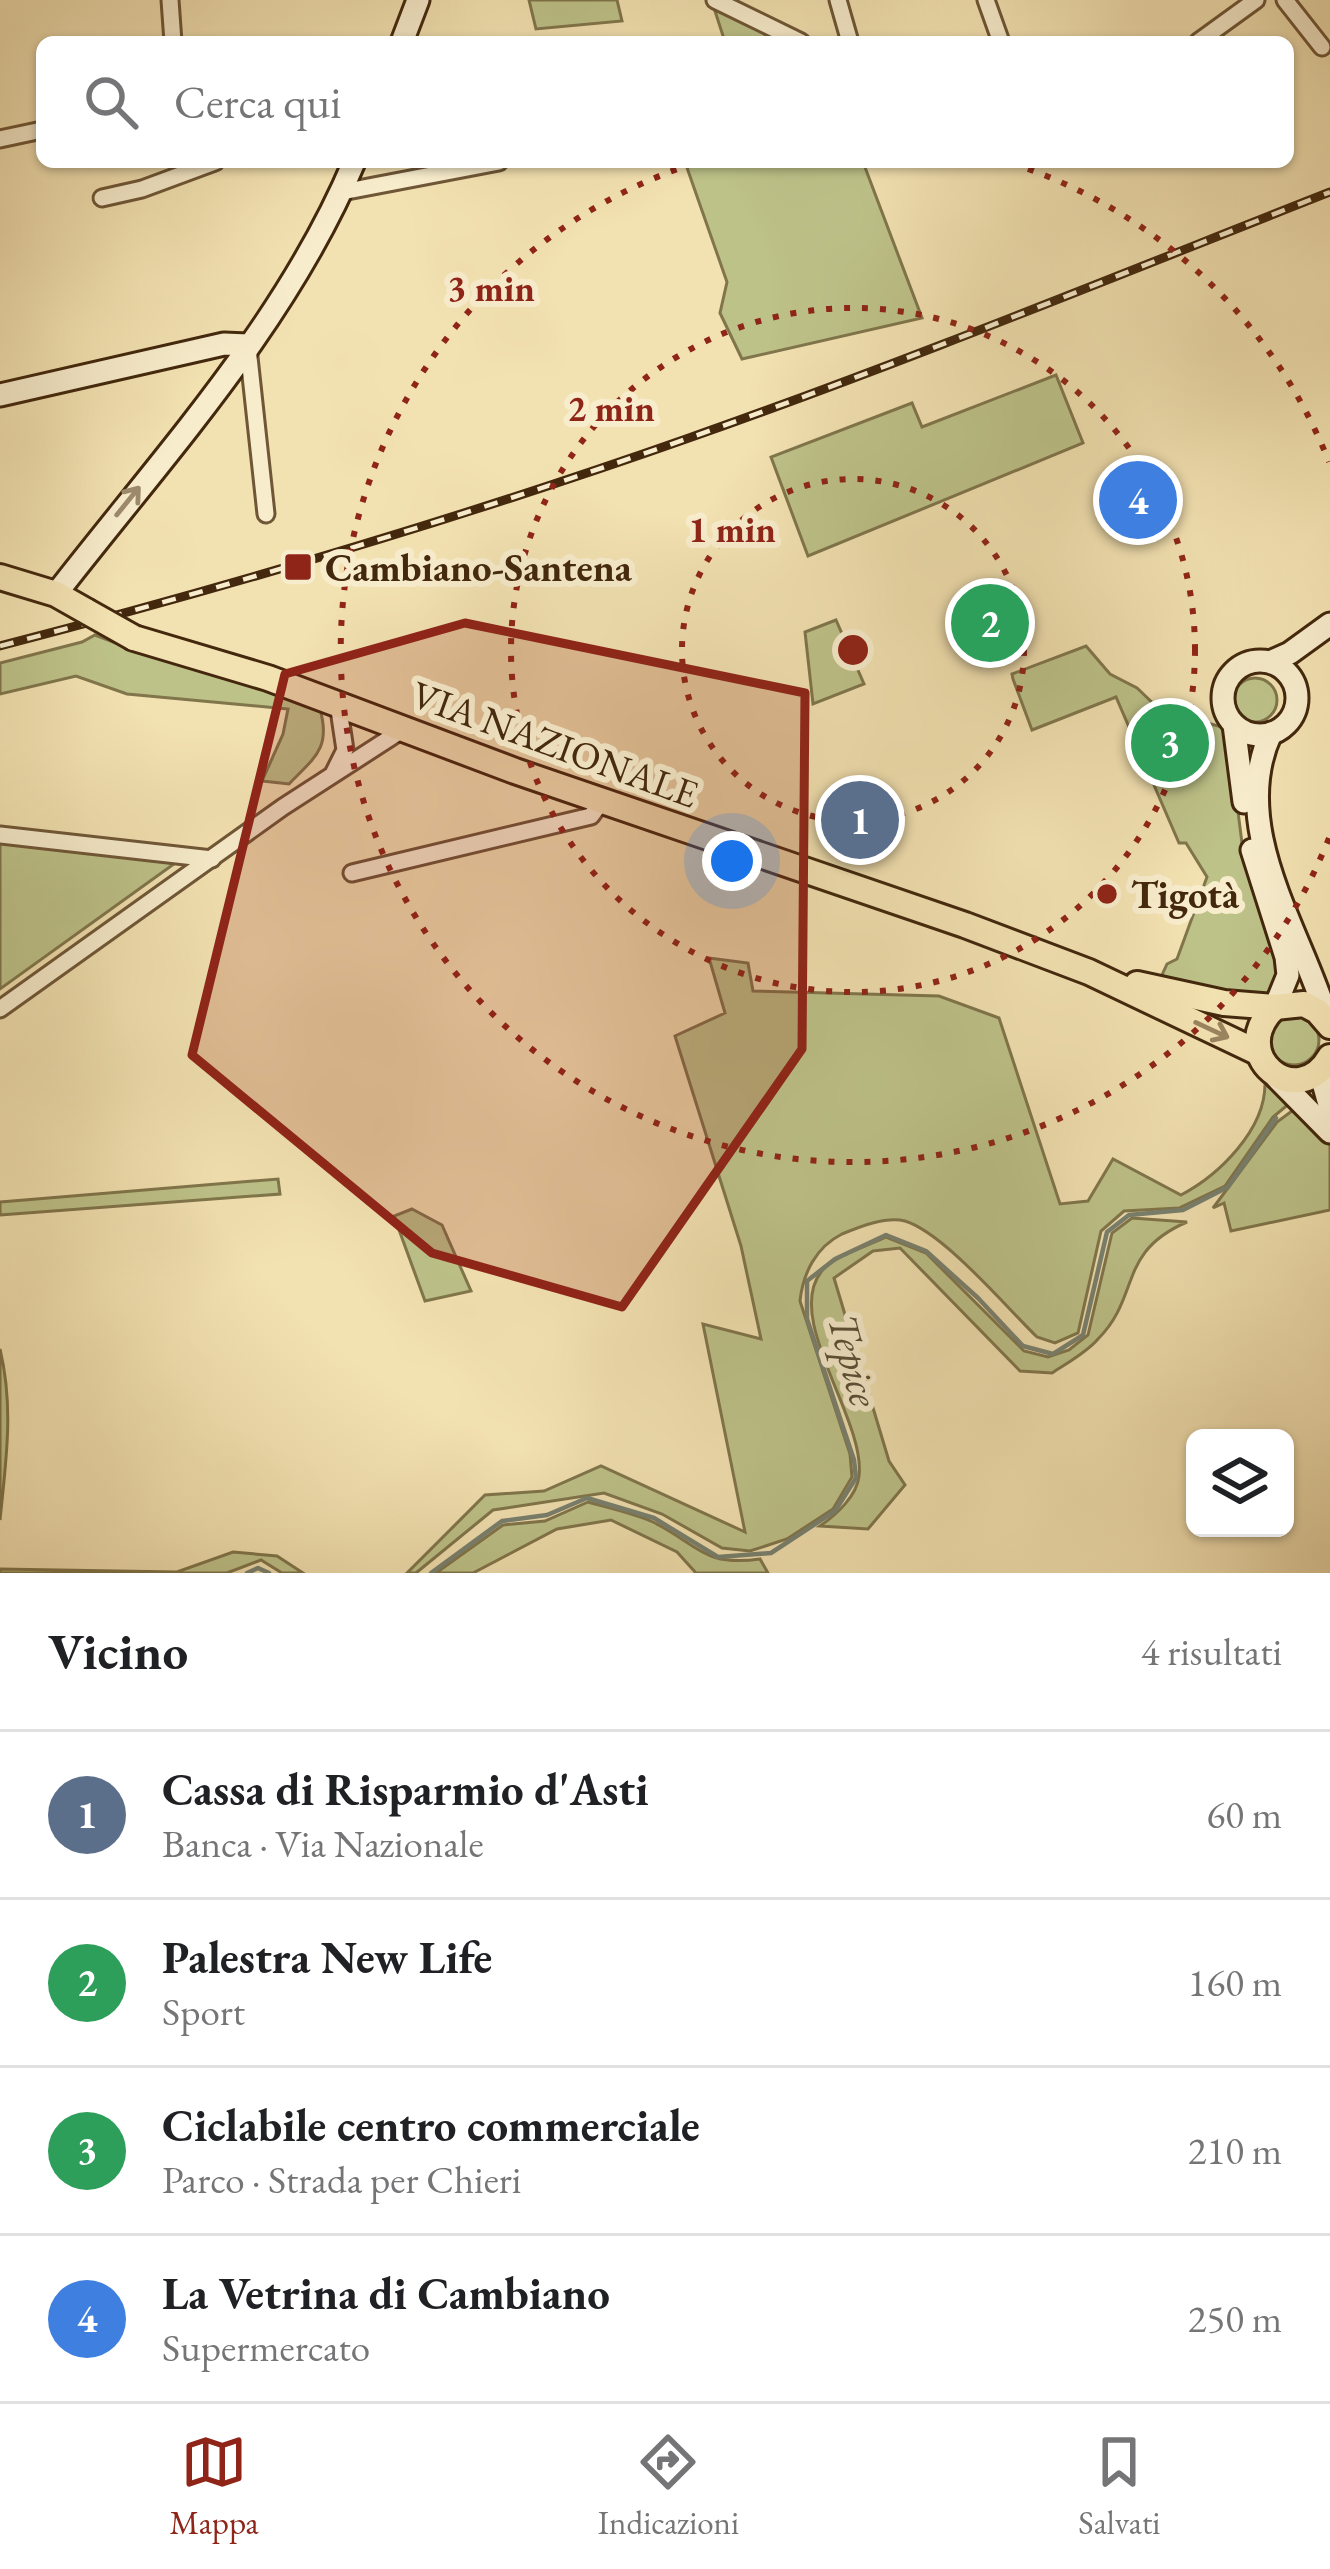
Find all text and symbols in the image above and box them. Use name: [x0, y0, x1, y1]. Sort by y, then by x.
search box: [36, 36, 1294, 168]
icon: search: [78, 69, 144, 135]
text: Cerca qui: [174, 73, 341, 131]
text: 3 min: [447, 265, 535, 312]
text: 2 min: [567, 385, 655, 432]
pin: 4: [1099, 455, 1177, 545]
one-way arrow: [114, 486, 141, 518]
text: 1 min: [688, 506, 776, 553]
place label: Cambiano-Santena: [325, 542, 633, 593]
marker: Cambiano-Santena: [282, 551, 314, 583]
pin: 2: [951, 578, 1029, 668]
centre of rings: [832, 629, 874, 671]
street label: VIA NAZIONALE: [405, 669, 705, 819]
pin: 3: [1131, 698, 1209, 788]
pin: 1: [821, 775, 899, 865]
your location: [702, 831, 762, 891]
place label: Tigotà: [1131, 869, 1240, 920]
marker: Tigotà: [1094, 881, 1120, 907]
one-way arrow: [1193, 1020, 1229, 1042]
water label: Tepice: [815, 1307, 893, 1413]
map controls: [1186, 1429, 1294, 1537]
button: layers: [1186, 1429, 1294, 1537]
text: Vicino: [48, 1618, 188, 1684]
text: 4 risultati: [1141, 1626, 1282, 1677]
text: Cassa di Risparmio d'Asti: [162, 1760, 649, 1818]
text: 1: [77, 1789, 97, 1840]
text: 60 m: [1206, 1789, 1282, 1840]
text: Banca · Via Nazionale: [162, 1818, 484, 1869]
text: Palestra New Life: [162, 1928, 492, 1986]
text: 2: [77, 1957, 97, 2008]
text: 160 m: [1188, 1957, 1282, 2008]
text: Sport: [162, 1986, 245, 2037]
text: Ciclabile centro commerciale: [162, 2096, 700, 2154]
text: 3: [77, 2125, 97, 2176]
text: 210 m: [1188, 2125, 1282, 2176]
text: Parco · Strada per Chieri: [162, 2154, 521, 2205]
text: La Vetrina di Cambiano: [162, 2264, 610, 2322]
text: 4: [77, 2293, 97, 2344]
text: 250 m: [1188, 2293, 1282, 2344]
text: Supermercato: [162, 2322, 370, 2373]
tab: Mappa: [170, 2429, 259, 2544]
tab: Indicazioni: [598, 2429, 739, 2544]
tab: Salvati: [1078, 2429, 1160, 2544]

